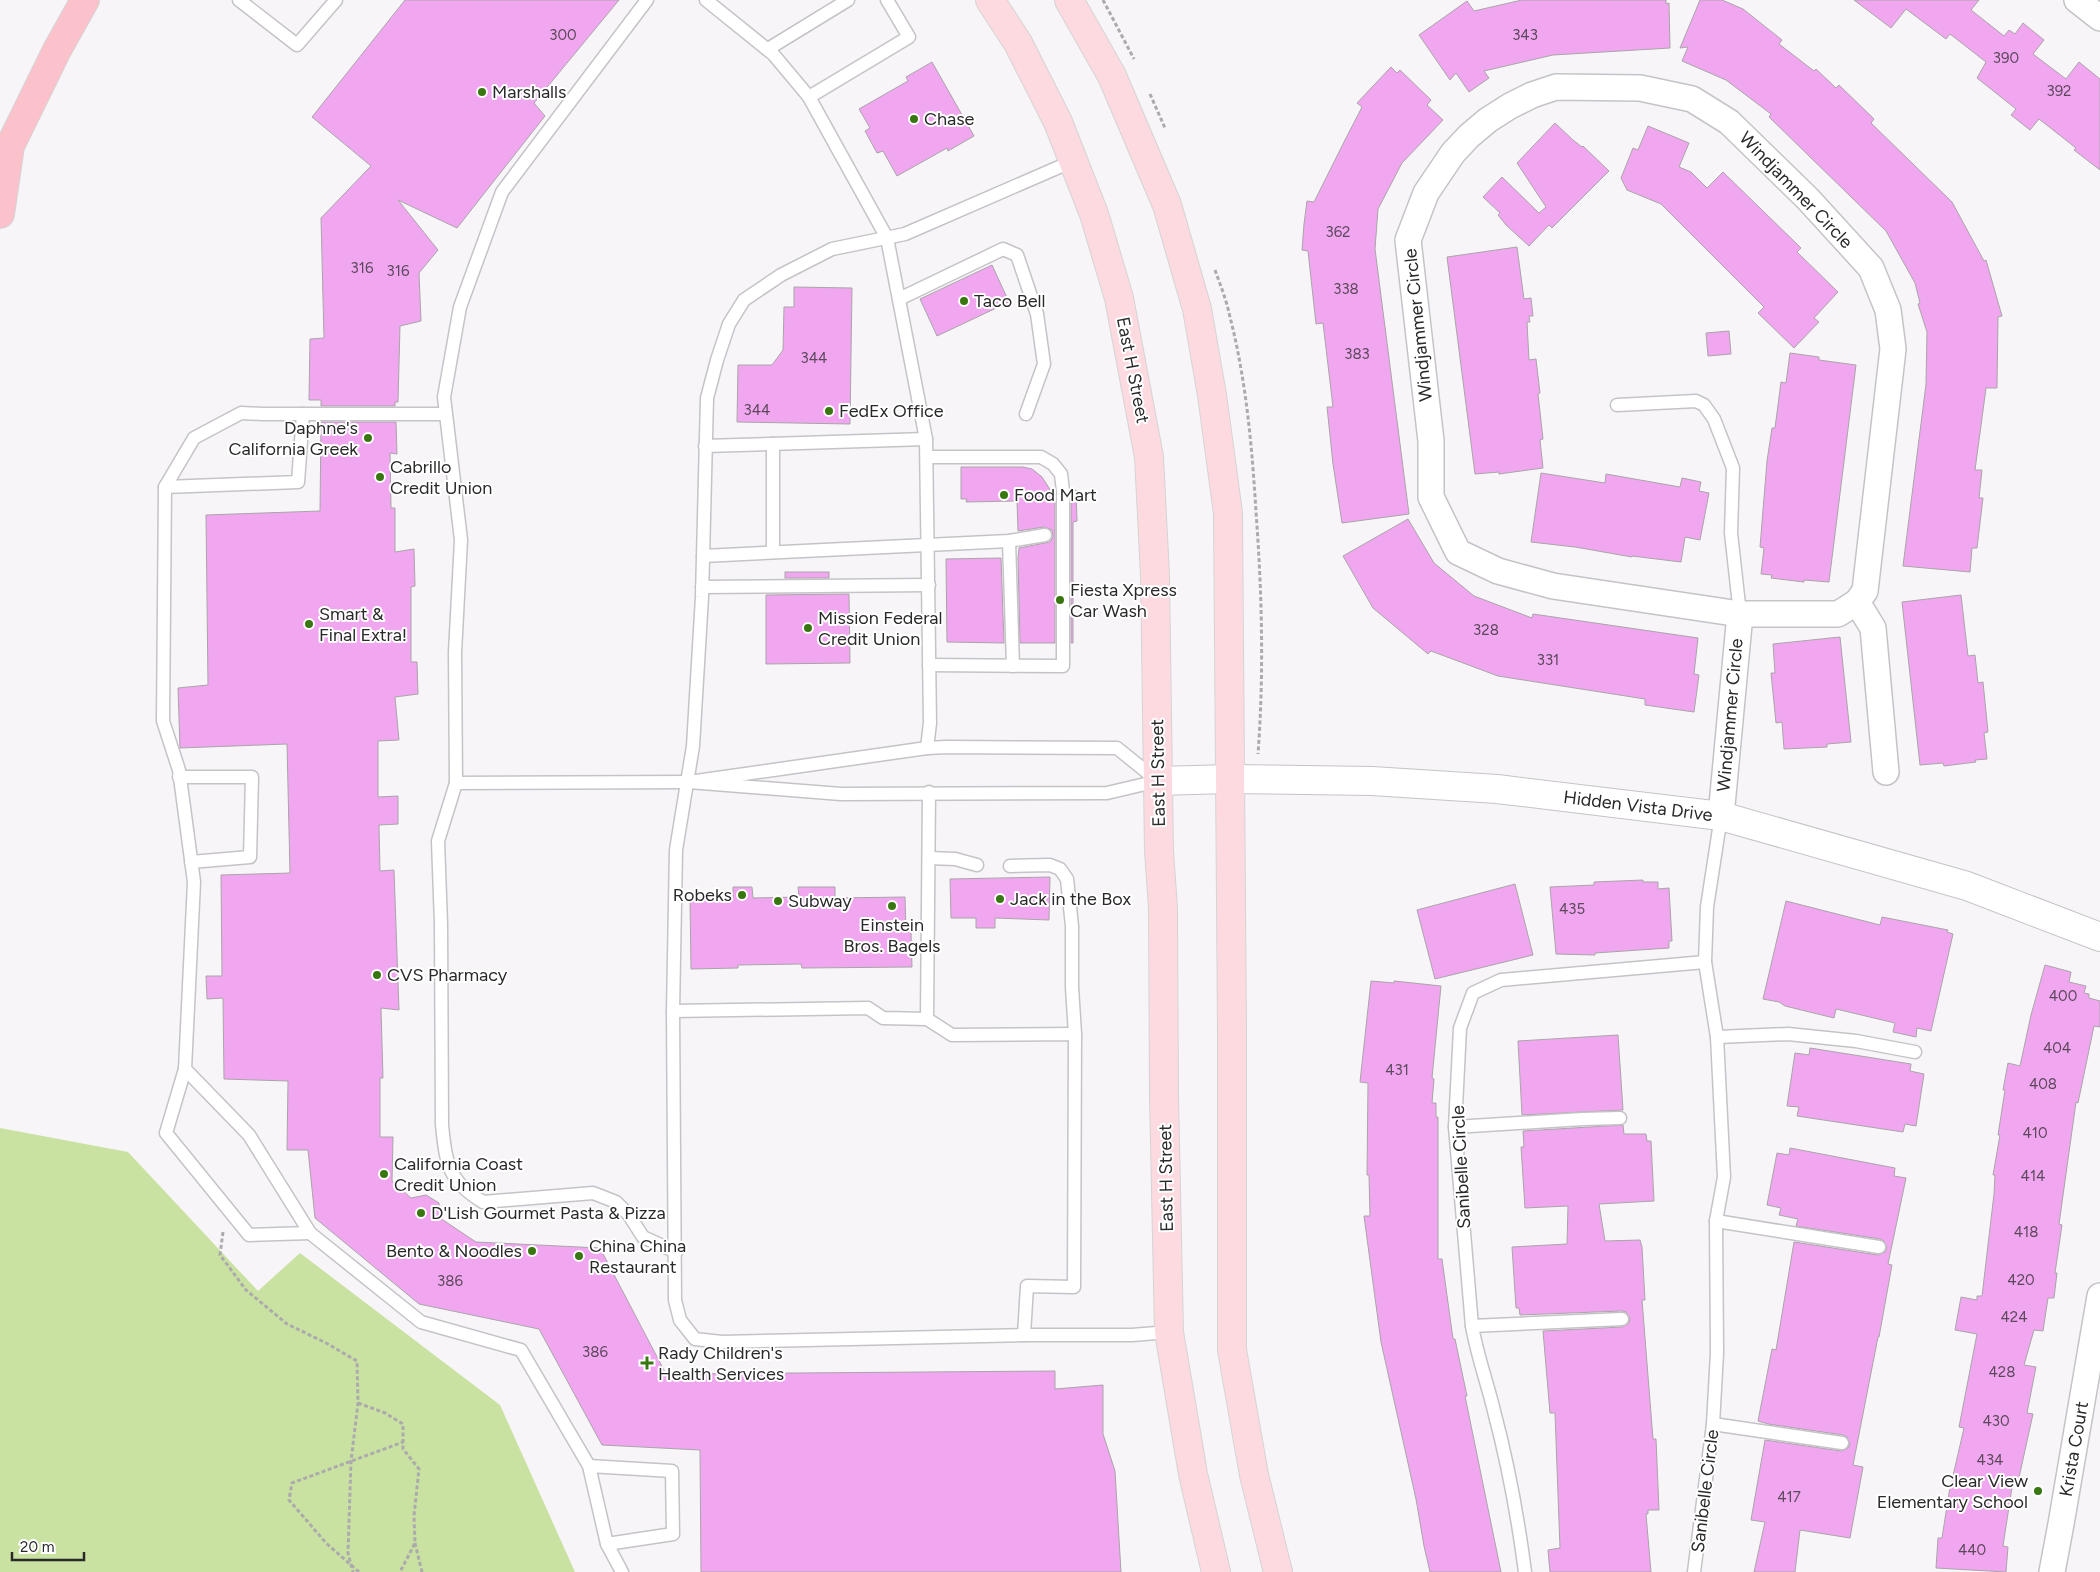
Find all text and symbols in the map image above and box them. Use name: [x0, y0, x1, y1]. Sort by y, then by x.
house number: 300: [549, 26, 577, 44]
house number: 343: [1512, 26, 1538, 44]
house number: 390: [1993, 49, 2019, 67]
place label: Marshalls: [492, 81, 566, 103]
house number: 392: [2046, 82, 2072, 100]
marker: Marshalls: [476, 86, 488, 98]
place label: Chase: [924, 108, 975, 130]
marker: Chase: [908, 113, 920, 125]
street label: Windjammer Circle: [1735, 127, 1857, 253]
house number: 362: [1325, 223, 1351, 241]
street label: Windjammer Circle: [1399, 247, 1437, 403]
house number: 316: [351, 259, 374, 277]
house number: 316: [387, 262, 410, 280]
house number: 338: [1333, 280, 1359, 298]
place label: Taco Bell: [974, 290, 1045, 312]
marker: Taco Bell: [958, 295, 970, 307]
street label: East H Street: [1112, 315, 1154, 425]
house number: 383: [1344, 345, 1370, 363]
house number: 344: [801, 349, 827, 367]
place label: FedEx Office: [839, 400, 944, 422]
house number: 344: [744, 401, 770, 419]
marker: FedEx Office: [823, 405, 835, 417]
place label: Daphne's California Greek: [229, 417, 358, 460]
marker: Daphne's California Greek: [362, 432, 374, 444]
place label: Cabrillo Credit Union: [390, 456, 492, 499]
marker: Cabrillo Credit Union: [374, 471, 386, 483]
place label: Food Mart: [1014, 484, 1097, 506]
marker: Food Mart: [998, 489, 1010, 501]
place label: Fiesta Xpress Car Wash: [1070, 579, 1177, 622]
marker: Fiesta Xpress Car Wash: [1054, 594, 1066, 606]
place label: Smart & Final Extra!: [319, 603, 407, 646]
place label: Mission Federal Credit Union: [818, 607, 942, 650]
marker: Smart & Final Extra!: [303, 618, 315, 630]
house number: 328: [1473, 621, 1499, 639]
marker: Mission Federal Credit Union: [802, 622, 814, 634]
street label: Windjammer Circle: [1712, 637, 1748, 793]
house number: 331: [1537, 651, 1559, 669]
street label: East H Street: [1146, 719, 1170, 827]
street label: Hidden Vista Drive: [1562, 786, 1714, 826]
place label: Robeks: [673, 884, 732, 906]
place label: Jack in the Box: [1010, 888, 1131, 910]
marker: Robeks: [736, 889, 748, 901]
place label: Subway: [788, 890, 852, 912]
marker: Jack in the Box: [994, 893, 1006, 905]
marker: Subway: [772, 895, 784, 907]
marker: Einstein Bros. Bagels: [886, 900, 898, 912]
house number: 435: [1559, 900, 1585, 918]
place label: Einstein Bros. Bagels: [843, 914, 941, 957]
place label: CVS Pharmacy: [387, 964, 508, 986]
marker: CVS Pharmacy: [371, 969, 383, 981]
house number: 400: [2049, 987, 2077, 1005]
house number: 404: [2043, 1039, 2071, 1057]
house number: 431: [1385, 1061, 1409, 1079]
house number: 408: [2029, 1075, 2057, 1093]
street label: Sanibelle Circle: [1447, 1104, 1475, 1229]
street label: East H Street: [1154, 1124, 1178, 1232]
house number: 410: [2022, 1124, 2048, 1142]
place label: California Coast Credit Union: [394, 1153, 523, 1196]
house number: 414: [2021, 1167, 2045, 1185]
marker: California Coast Credit Union: [378, 1168, 390, 1180]
place label: D'Lish Gourmet Pasta & Pizza: [431, 1202, 666, 1224]
marker: D'Lish Gourmet Pasta & Pizza: [415, 1207, 427, 1219]
house number: 418: [2014, 1223, 2038, 1241]
place label: China China Restaurant: [589, 1235, 686, 1278]
place label: Bento & Noodles: [386, 1240, 522, 1262]
marker: Bento & Noodles: [526, 1245, 538, 1257]
marker: China China Restaurant: [573, 1250, 585, 1262]
house number: 420: [2007, 1271, 2035, 1289]
house number: 386: [437, 1272, 463, 1290]
house number: 424: [2000, 1308, 2028, 1326]
place label: Rady Children's Health Services: [658, 1342, 784, 1385]
house number: 386: [582, 1343, 608, 1361]
marker: Rady Children's Health Services: [640, 1356, 654, 1370]
house number: 428: [1989, 1363, 2015, 1381]
street label: Krista Court: [2055, 1399, 2093, 1498]
house number: 430: [1982, 1412, 2010, 1430]
street label: Sanibelle Circle: [1687, 1428, 1723, 1554]
house number: 434: [1977, 1451, 2003, 1469]
place label: Clear View Elementary School: [1877, 1470, 2028, 1513]
marker: Clear View Elementary School: [2032, 1485, 2044, 1497]
house number: 417: [1777, 1488, 1801, 1506]
scale bar: [12, 1530, 85, 1562]
text: 20 m: [20, 1538, 54, 1556]
house number: 440: [1958, 1541, 1986, 1559]

